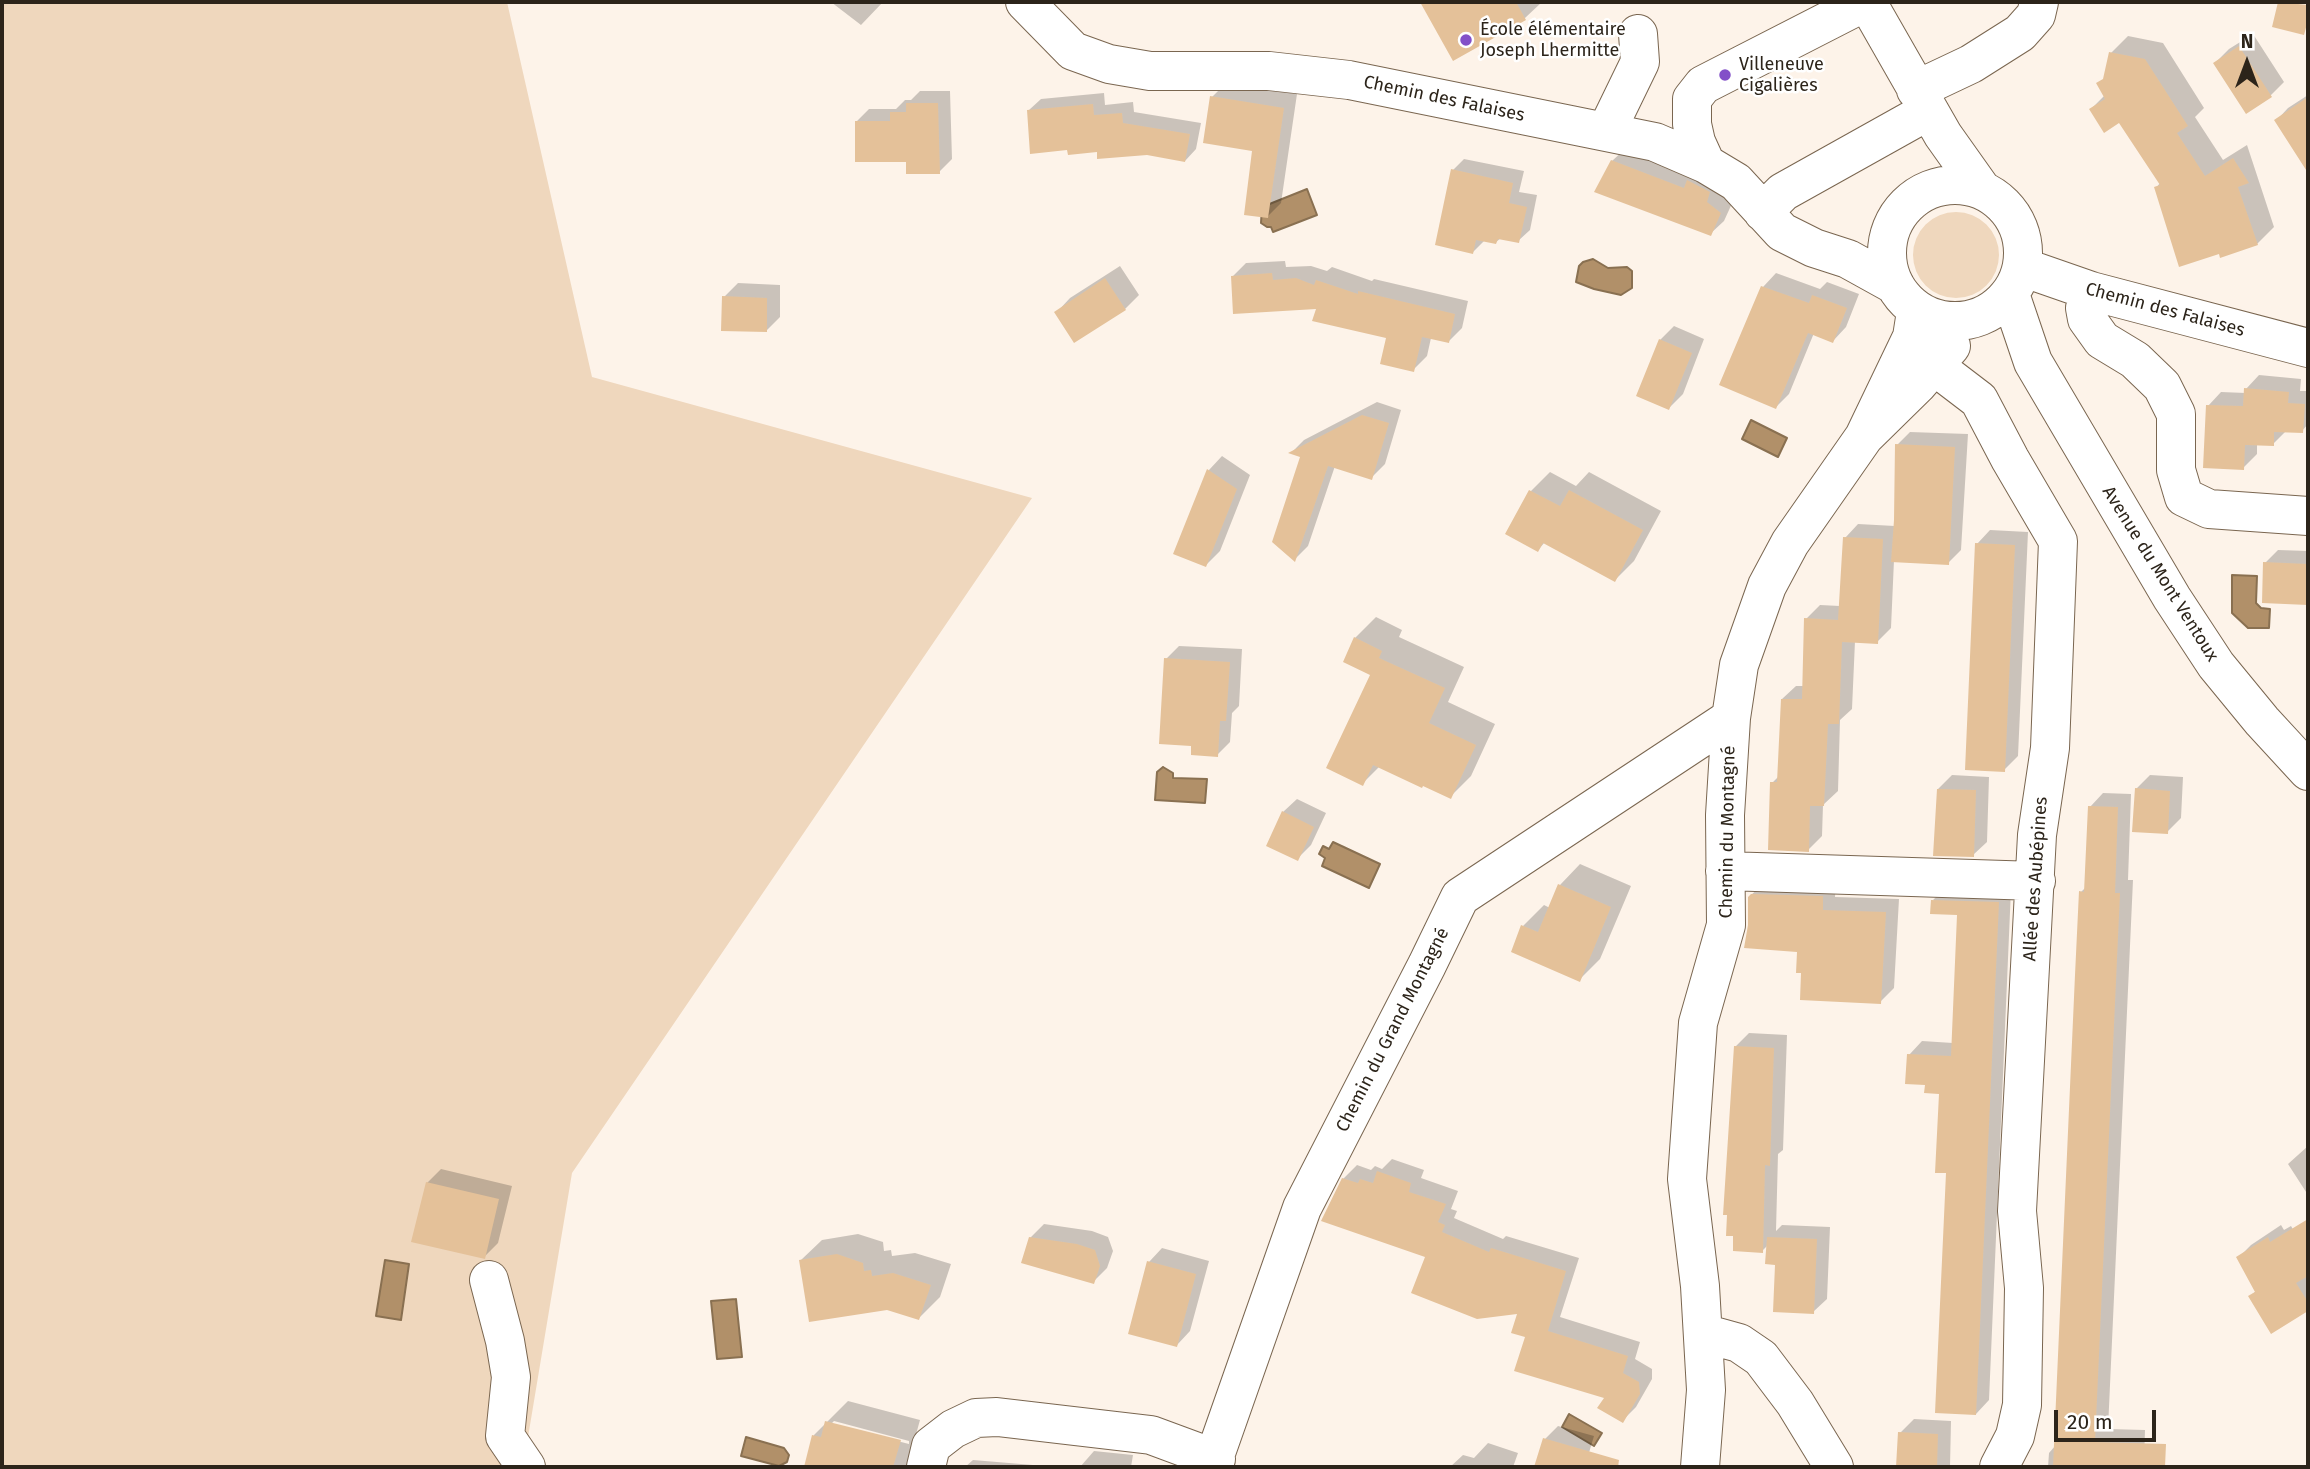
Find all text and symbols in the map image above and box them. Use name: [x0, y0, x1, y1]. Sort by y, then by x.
place label: École élémentaire Joseph Lhermitte: [1480, 19, 1626, 61]
north arrow: [2212, 28, 2282, 98]
text: N: [2241, 30, 2253, 53]
marker: École élémentaire Joseph Lhermitte: [1458, 32, 1474, 48]
place label: Villeneuve Cigalières: [1739, 54, 1824, 96]
marker: Villeneuve Cigalières: [1717, 67, 1733, 83]
street label: Chemin des Falaises: [1362, 71, 1526, 127]
street label: Chemin des Falaises: [2083, 278, 2247, 342]
street label: Avenue du Mont Ventoux: [2097, 482, 2223, 666]
street label: Chemin du Montagné: [1716, 745, 1740, 919]
street label: Allée des Aubépines: [2019, 796, 2053, 962]
street label: Chemin du Grand Montagné: [1332, 924, 1454, 1136]
scale bar: [2058, 1396, 2160, 1440]
text: 20 m: [2067, 1409, 2113, 1435]

